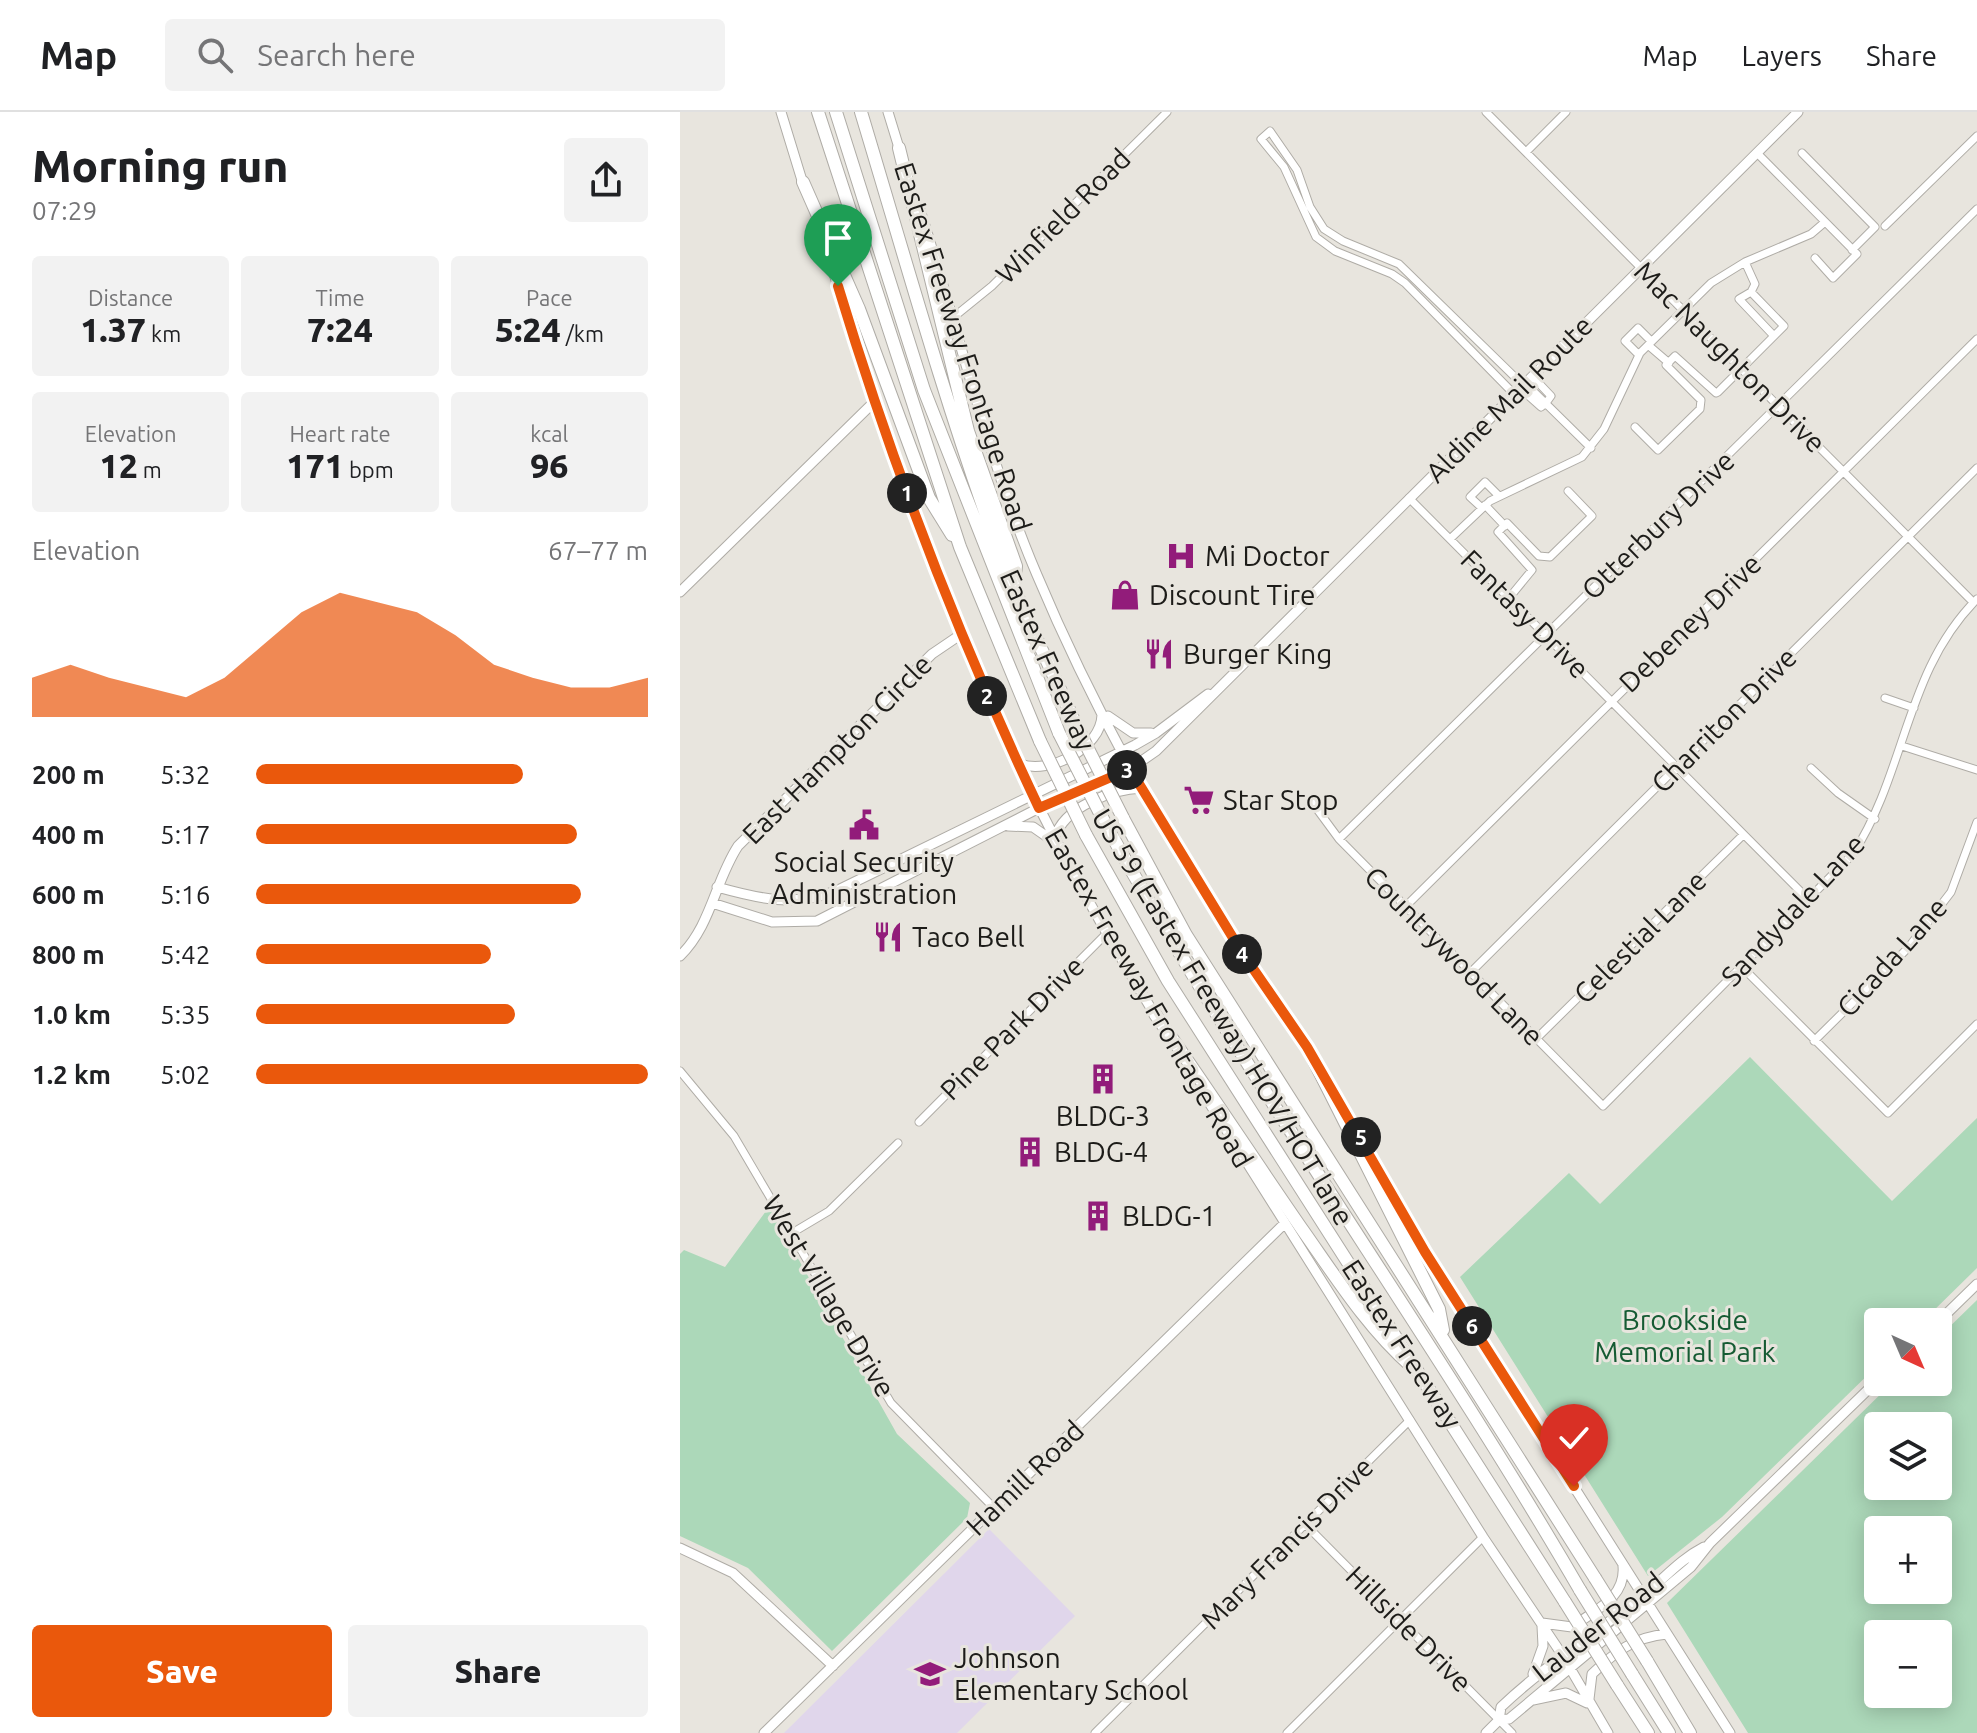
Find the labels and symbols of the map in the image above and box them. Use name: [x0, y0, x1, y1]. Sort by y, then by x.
street label: Winfield Road: [989, 142, 1136, 289]
street label: Eastex Freeway Frontage Road: [889, 159, 1038, 535]
pin: [804, 204, 872, 286]
street label: Mac Naughton Drive: [1629, 255, 1832, 458]
street label: Aldine Mail Route: [1419, 309, 1598, 488]
street label: Otterbury Drive: [1575, 444, 1740, 605]
pin: 1: [887, 473, 927, 513]
hospital icon: Mi Doctor: [1164, 539, 1198, 573]
place label: Mi Doctor: [1205, 540, 1330, 571]
street label: Fantasy Drive: [1455, 543, 1596, 684]
street label: Debeney Drive: [1612, 547, 1767, 698]
street label: Eastex Freeway: [995, 565, 1102, 755]
shop icon: Discount Tire: [1108, 578, 1142, 612]
place label: Discount Tire: [1149, 579, 1315, 610]
restaurant icon: Burger King: [1142, 637, 1176, 671]
place label: Burger King: [1183, 638, 1332, 669]
street label: Charriton Drive: [1645, 641, 1802, 798]
street label: East Hampton Circle: [736, 648, 937, 849]
pin: 2: [967, 676, 1007, 716]
pin: 3: [1107, 750, 1147, 790]
supermarket icon: Star Stop: [1182, 783, 1216, 817]
place label: Star Stop: [1223, 784, 1338, 815]
street label: US 59 (Eastex Freeway) HOV/HOT lane: [1085, 803, 1361, 1231]
public building icon: Social Security Administration: [847, 808, 881, 842]
street label: Eastex Freeway Frontage Road: [1040, 823, 1259, 1173]
street label: Sandydale Lane: [1715, 828, 1870, 992]
place label: Social Security Administration: [771, 846, 957, 909]
street label: Countrywood Lane: [1359, 860, 1550, 1051]
street label: Celestial Lane: [1567, 864, 1712, 1009]
street label: Cicada Lane: [1830, 891, 1953, 1022]
restaurant icon: Taco Bell: [871, 920, 905, 954]
place label: Taco Bell: [912, 921, 1025, 952]
pin: 4: [1222, 934, 1262, 974]
street label: Pine Park Drive: [934, 950, 1090, 1106]
building icon: BLDG-3: [1086, 1062, 1120, 1096]
place label: BLDG-3: [1056, 1100, 1150, 1131]
pin: 5: [1341, 1117, 1381, 1157]
building icon: BLDG-4: [1013, 1135, 1047, 1169]
place label: BLDG-4: [1054, 1136, 1148, 1167]
street label: West Village Drive: [757, 1189, 902, 1402]
building icon: BLDG-1: [1081, 1199, 1115, 1233]
place label: BLDG-1: [1122, 1200, 1216, 1231]
street label: Eastex Freeway: [1336, 1254, 1468, 1434]
park label: Brookside Memorial Park: [1594, 1304, 1776, 1367]
pin: 6: [1452, 1306, 1492, 1346]
north arrow: [1864, 1308, 1952, 1396]
pin: [1540, 1404, 1608, 1486]
street label: Hamill Road: [960, 1414, 1090, 1541]
street label: Mary Francis Drive: [1194, 1450, 1379, 1635]
street label: Hillside Drive: [1340, 1560, 1478, 1698]
street label: Lauder Road: [1526, 1566, 1670, 1687]
place label: Johnson Elementary School: [954, 1642, 1188, 1705]
school or university icon: Johnson Elementary School: [913, 1657, 947, 1691]

